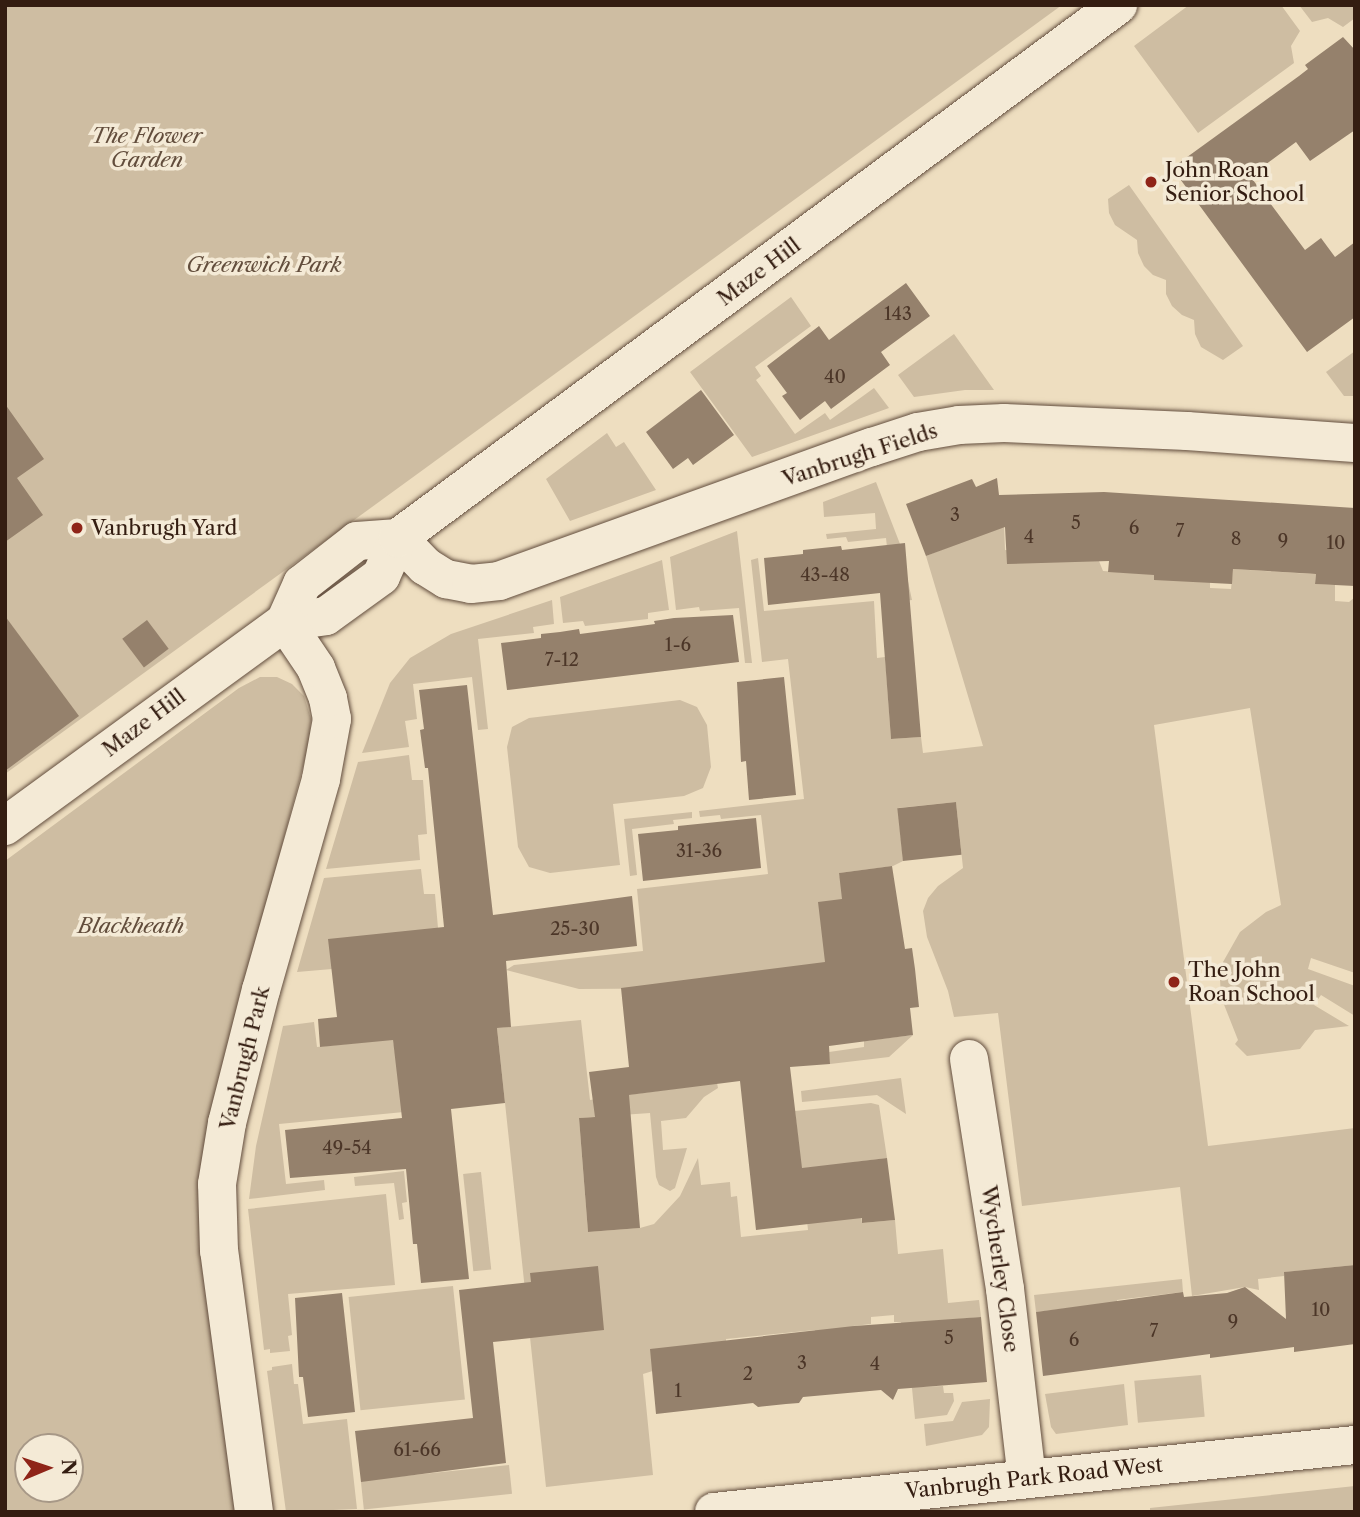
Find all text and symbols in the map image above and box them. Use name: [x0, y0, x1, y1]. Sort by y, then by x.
park label: The Flower Garden: [91, 123, 203, 173]
place label: John Roan Senior School: [1165, 157, 1305, 207]
marker: John Roan Senior School: [1143, 174, 1159, 190]
street label: Maze Hill: [713, 233, 805, 311]
park label: Greenwich Park: [186, 252, 342, 278]
house number: 143: [884, 303, 912, 325]
house number: 40: [824, 366, 846, 388]
street label: Vanbrugh Fields: [779, 418, 941, 492]
house number: 3: [950, 504, 960, 526]
house number: 5: [1071, 512, 1081, 534]
place label: Vanbrugh Yard: [91, 515, 238, 541]
house number: 6: [1129, 517, 1139, 539]
marker: Vanbrugh Yard: [69, 520, 85, 536]
house number: 7: [1176, 520, 1184, 542]
house number: 4: [1024, 526, 1034, 548]
house number: 8: [1231, 528, 1241, 550]
house number: 9: [1278, 530, 1288, 552]
house number: 10: [1327, 532, 1345, 554]
house number: 43-48: [800, 564, 850, 586]
house number: 1-6: [665, 634, 691, 656]
house number: 7-12: [545, 649, 579, 671]
street label: Maze Hill: [98, 684, 190, 762]
house number: 31-36: [676, 840, 722, 862]
park label: Blackheath: [78, 913, 184, 939]
house number: 25-30: [550, 918, 600, 940]
place label: The John Roan School: [1188, 957, 1315, 1007]
marker: The John Roan School: [1166, 974, 1182, 990]
street label: Vanbrugh Park: [215, 983, 275, 1133]
house number: 49-54: [322, 1137, 372, 1159]
street label: Wycherley Close: [976, 1184, 1024, 1354]
house number: 10: [1312, 1299, 1330, 1321]
house number: 9: [1228, 1311, 1238, 1333]
house number: 7: [1150, 1320, 1158, 1342]
house number: 5: [944, 1327, 954, 1349]
house number: 6: [1069, 1329, 1079, 1351]
house number: 3: [797, 1352, 807, 1374]
house number: 4: [870, 1353, 880, 1375]
house number: 2: [743, 1363, 753, 1385]
house number: 1: [674, 1380, 682, 1402]
north arrow: [14, 1433, 84, 1503]
house number: 61-66: [393, 1439, 441, 1461]
street label: Vanbrugh Park Road West: [903, 1452, 1165, 1504]
text: N: [57, 1459, 80, 1476]

